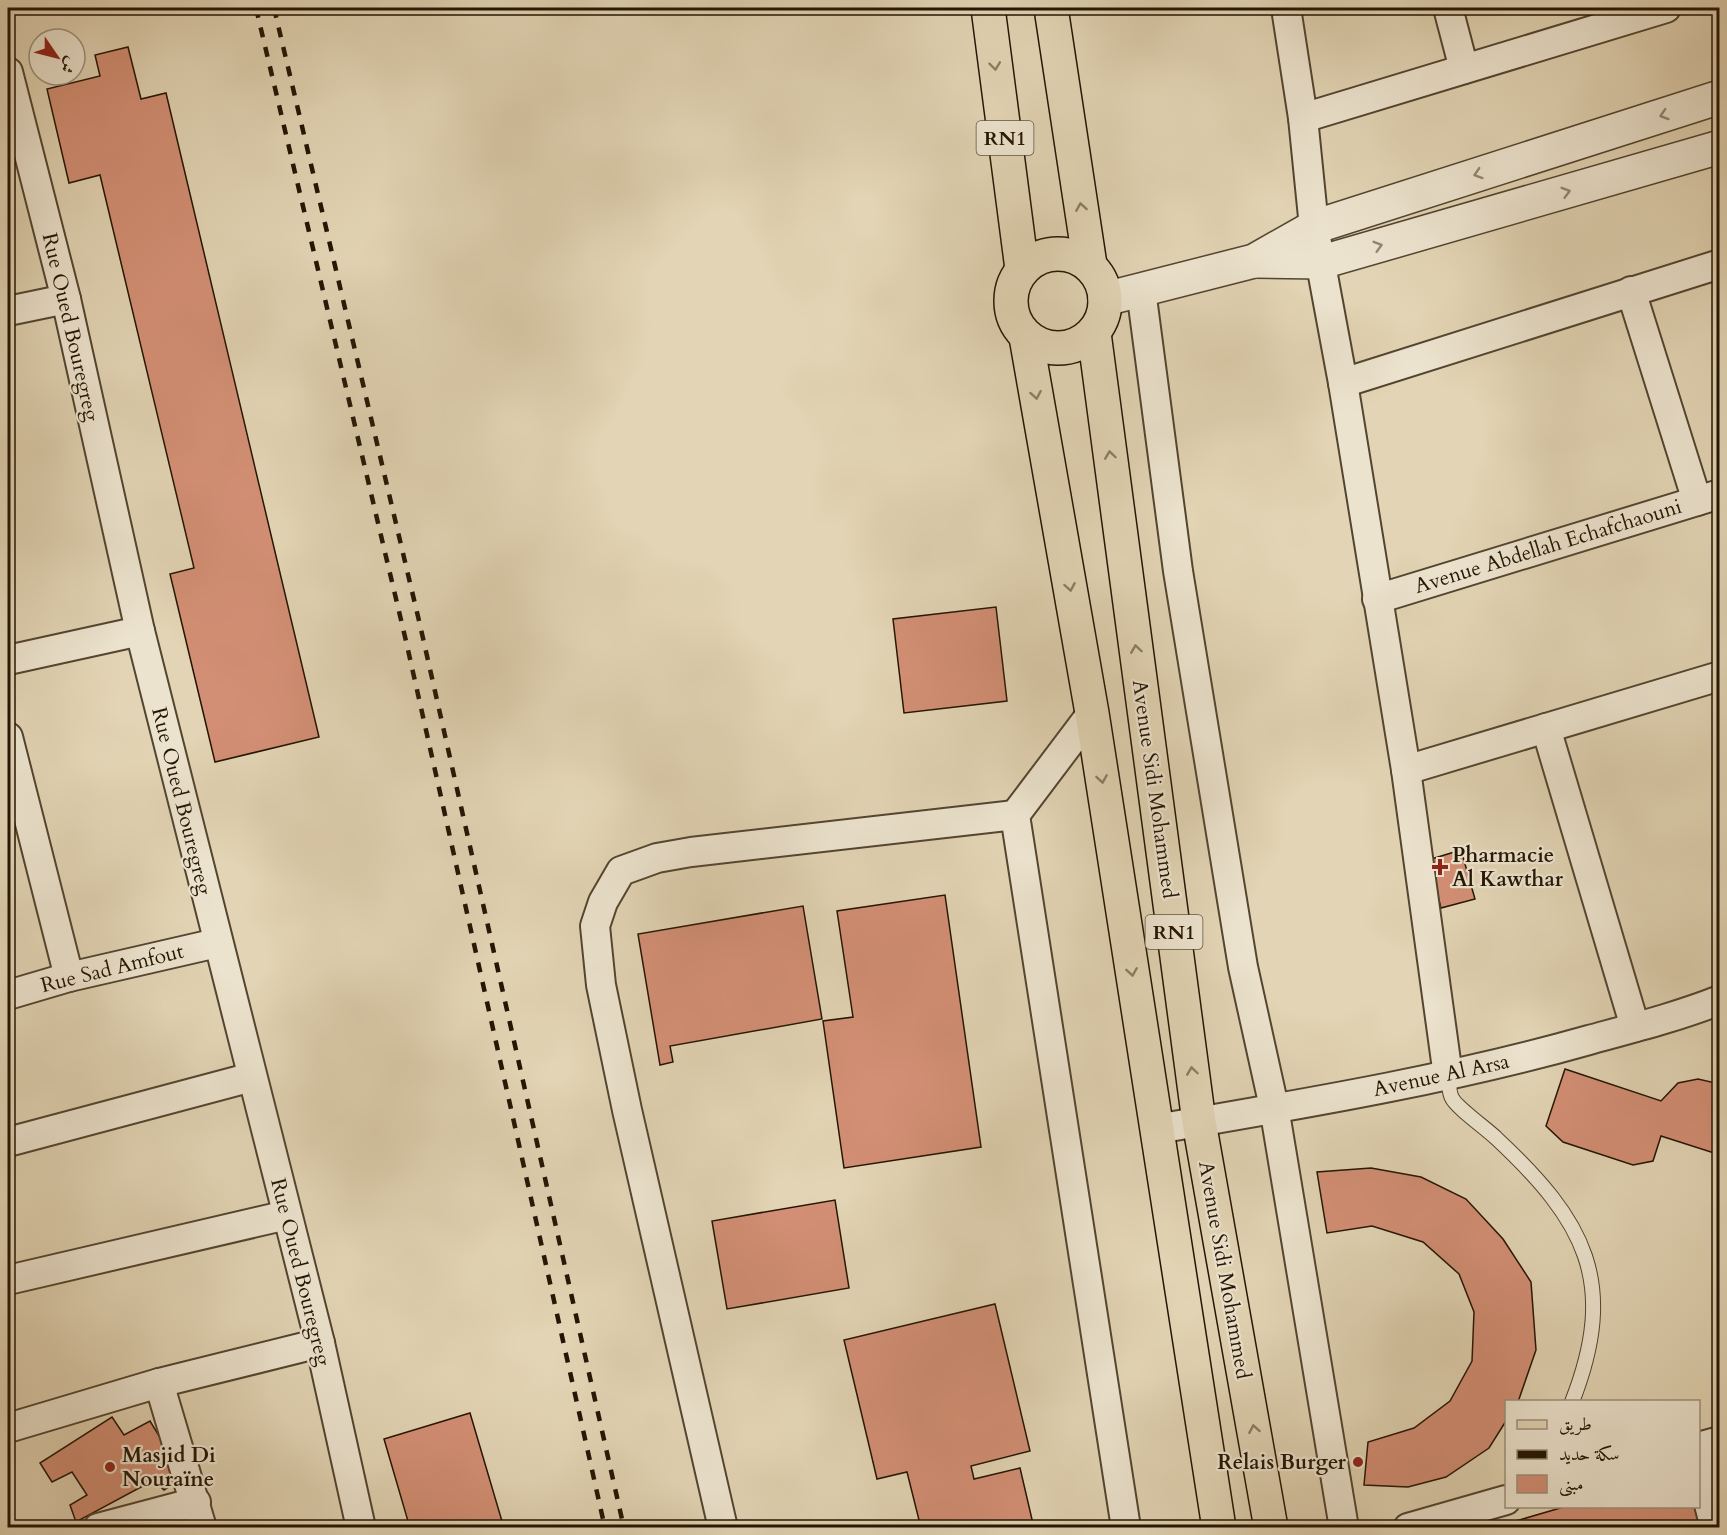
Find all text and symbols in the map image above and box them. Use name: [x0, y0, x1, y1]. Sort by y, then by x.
north arrow: [27, 27, 87, 87]
text: ش: [55, 52, 82, 78]
one-way arrow: [989, 61, 1001, 70]
one-way arrow: [1659, 107, 1670, 120]
road number: RN1: [976, 121, 1034, 155]
one-way arrow: [1473, 167, 1484, 180]
one-way arrow: [1561, 186, 1571, 199]
one-way arrow: [1076, 203, 1088, 212]
street label: Rue Oued Bouregreg: [35, 230, 106, 424]
one-way arrow: [1373, 241, 1383, 253]
one-way arrow: [1029, 389, 1042, 399]
one-way arrow: [1104, 451, 1117, 460]
street label: Avenue Abdellah Echafchaouni: [1411, 492, 1685, 601]
one-way arrow: [1063, 582, 1075, 591]
one-way arrow: [1130, 644, 1142, 653]
street label: Avenue Sidi Mohammed: [1125, 678, 1184, 900]
street label: Rue Oued Bouregreg: [144, 704, 219, 898]
one-way arrow: [1096, 774, 1108, 784]
place label: Pharmacie Al Kawthar: [1452, 841, 1564, 894]
marker: Pharmacie Al Kawthar: [1433, 860, 1447, 874]
road number: RN1: [1146, 915, 1202, 949]
street label: Rue Sad Amfout: [38, 937, 187, 1000]
one-way arrow: [1126, 967, 1138, 976]
street label: Avenue Al Arsa: [1370, 1047, 1512, 1104]
one-way arrow: [1186, 1066, 1199, 1075]
street label: Avenue Sidi Mohammed: [1191, 1159, 1258, 1381]
street label: Rue Oued Bouregreg: [263, 1175, 338, 1369]
legend: [1505, 1400, 1700, 1508]
text: طريق: [1559, 1412, 1592, 1437]
one-way arrow: [1248, 1424, 1261, 1434]
place label: Masjid Di Nouraïne: [122, 1441, 216, 1494]
text: سكة حديد: [1559, 1442, 1620, 1467]
place label: Relais Burger: [1217, 1448, 1347, 1477]
marker: Relais Burger: [1351, 1455, 1365, 1469]
marker: Masjid Di Nouraïne: [103, 1460, 117, 1474]
text: مبنى: [1559, 1472, 1584, 1497]

